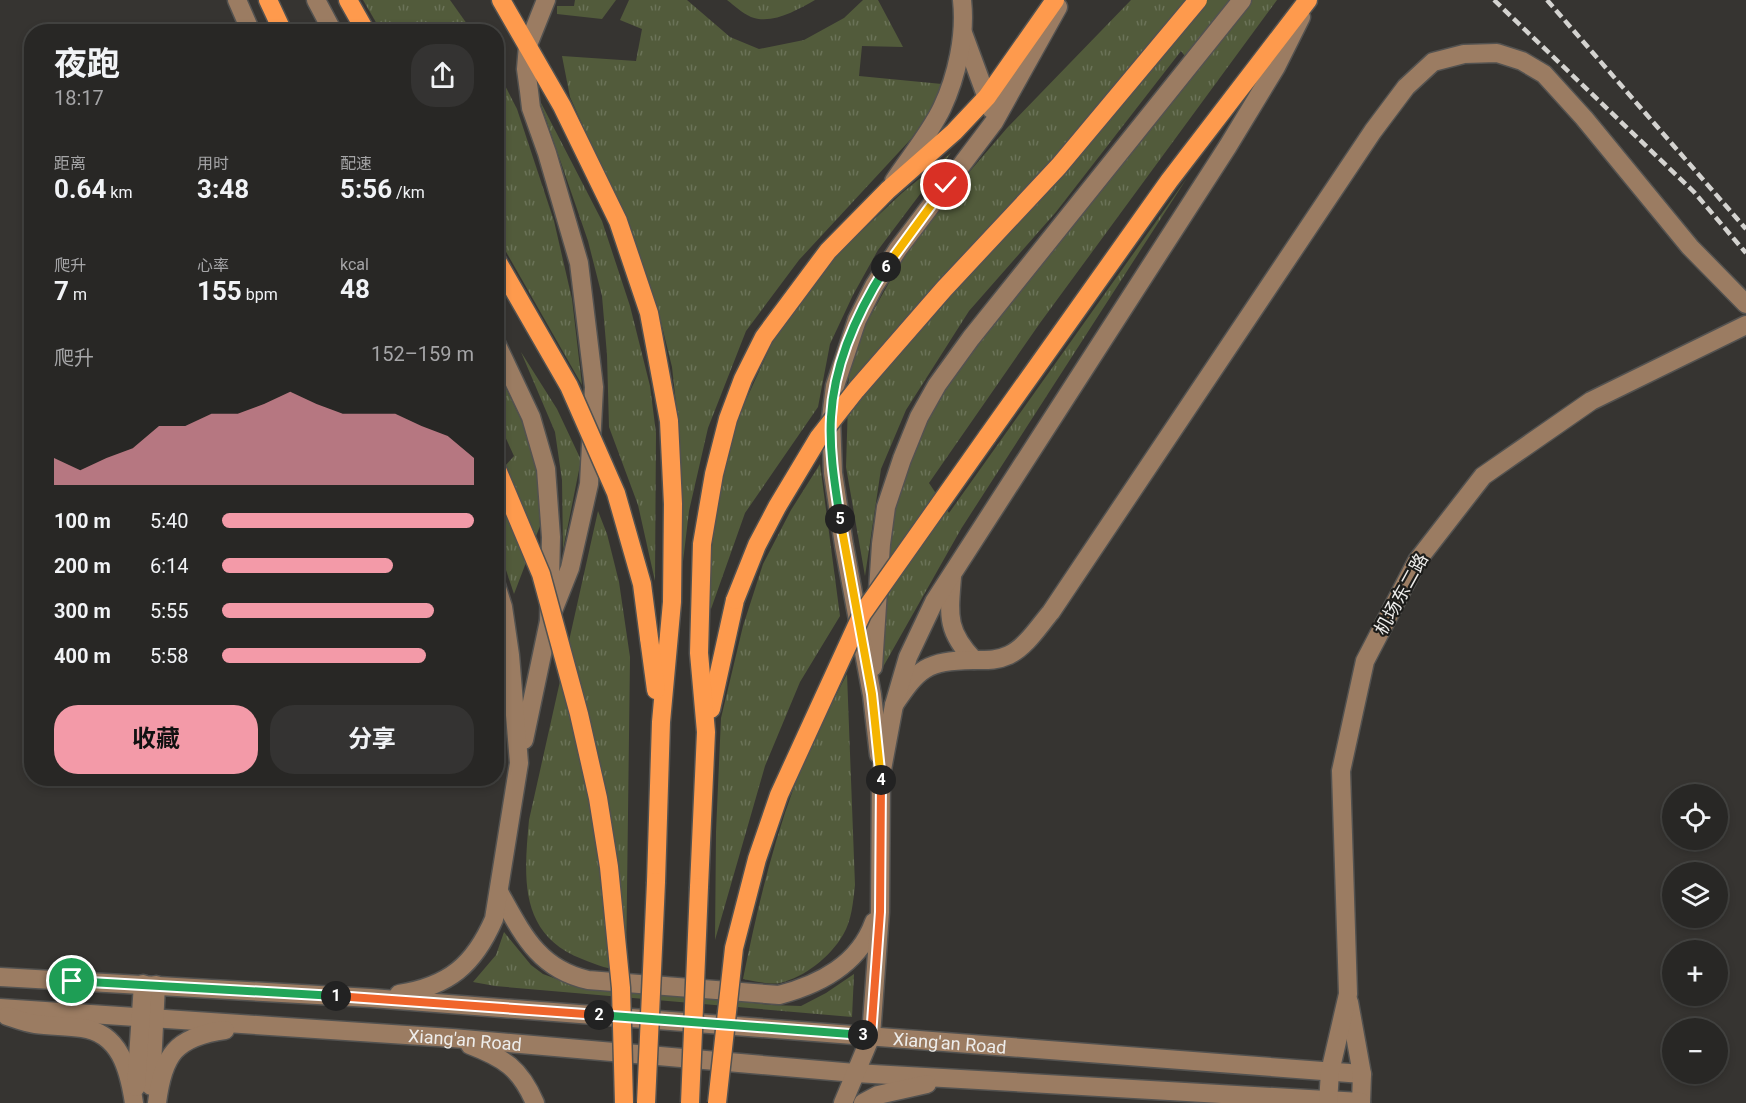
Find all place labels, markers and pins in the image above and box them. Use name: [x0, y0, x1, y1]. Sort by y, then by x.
pin: [920, 159, 971, 210]
pin: 6: [871, 252, 901, 282]
pin: 5: [825, 504, 855, 534]
pin: 4: [866, 765, 896, 795]
pin: [46, 955, 97, 1006]
pin: 1: [321, 981, 351, 1011]
pin: 2: [584, 1000, 614, 1030]
pin: 3: [848, 1020, 878, 1050]

